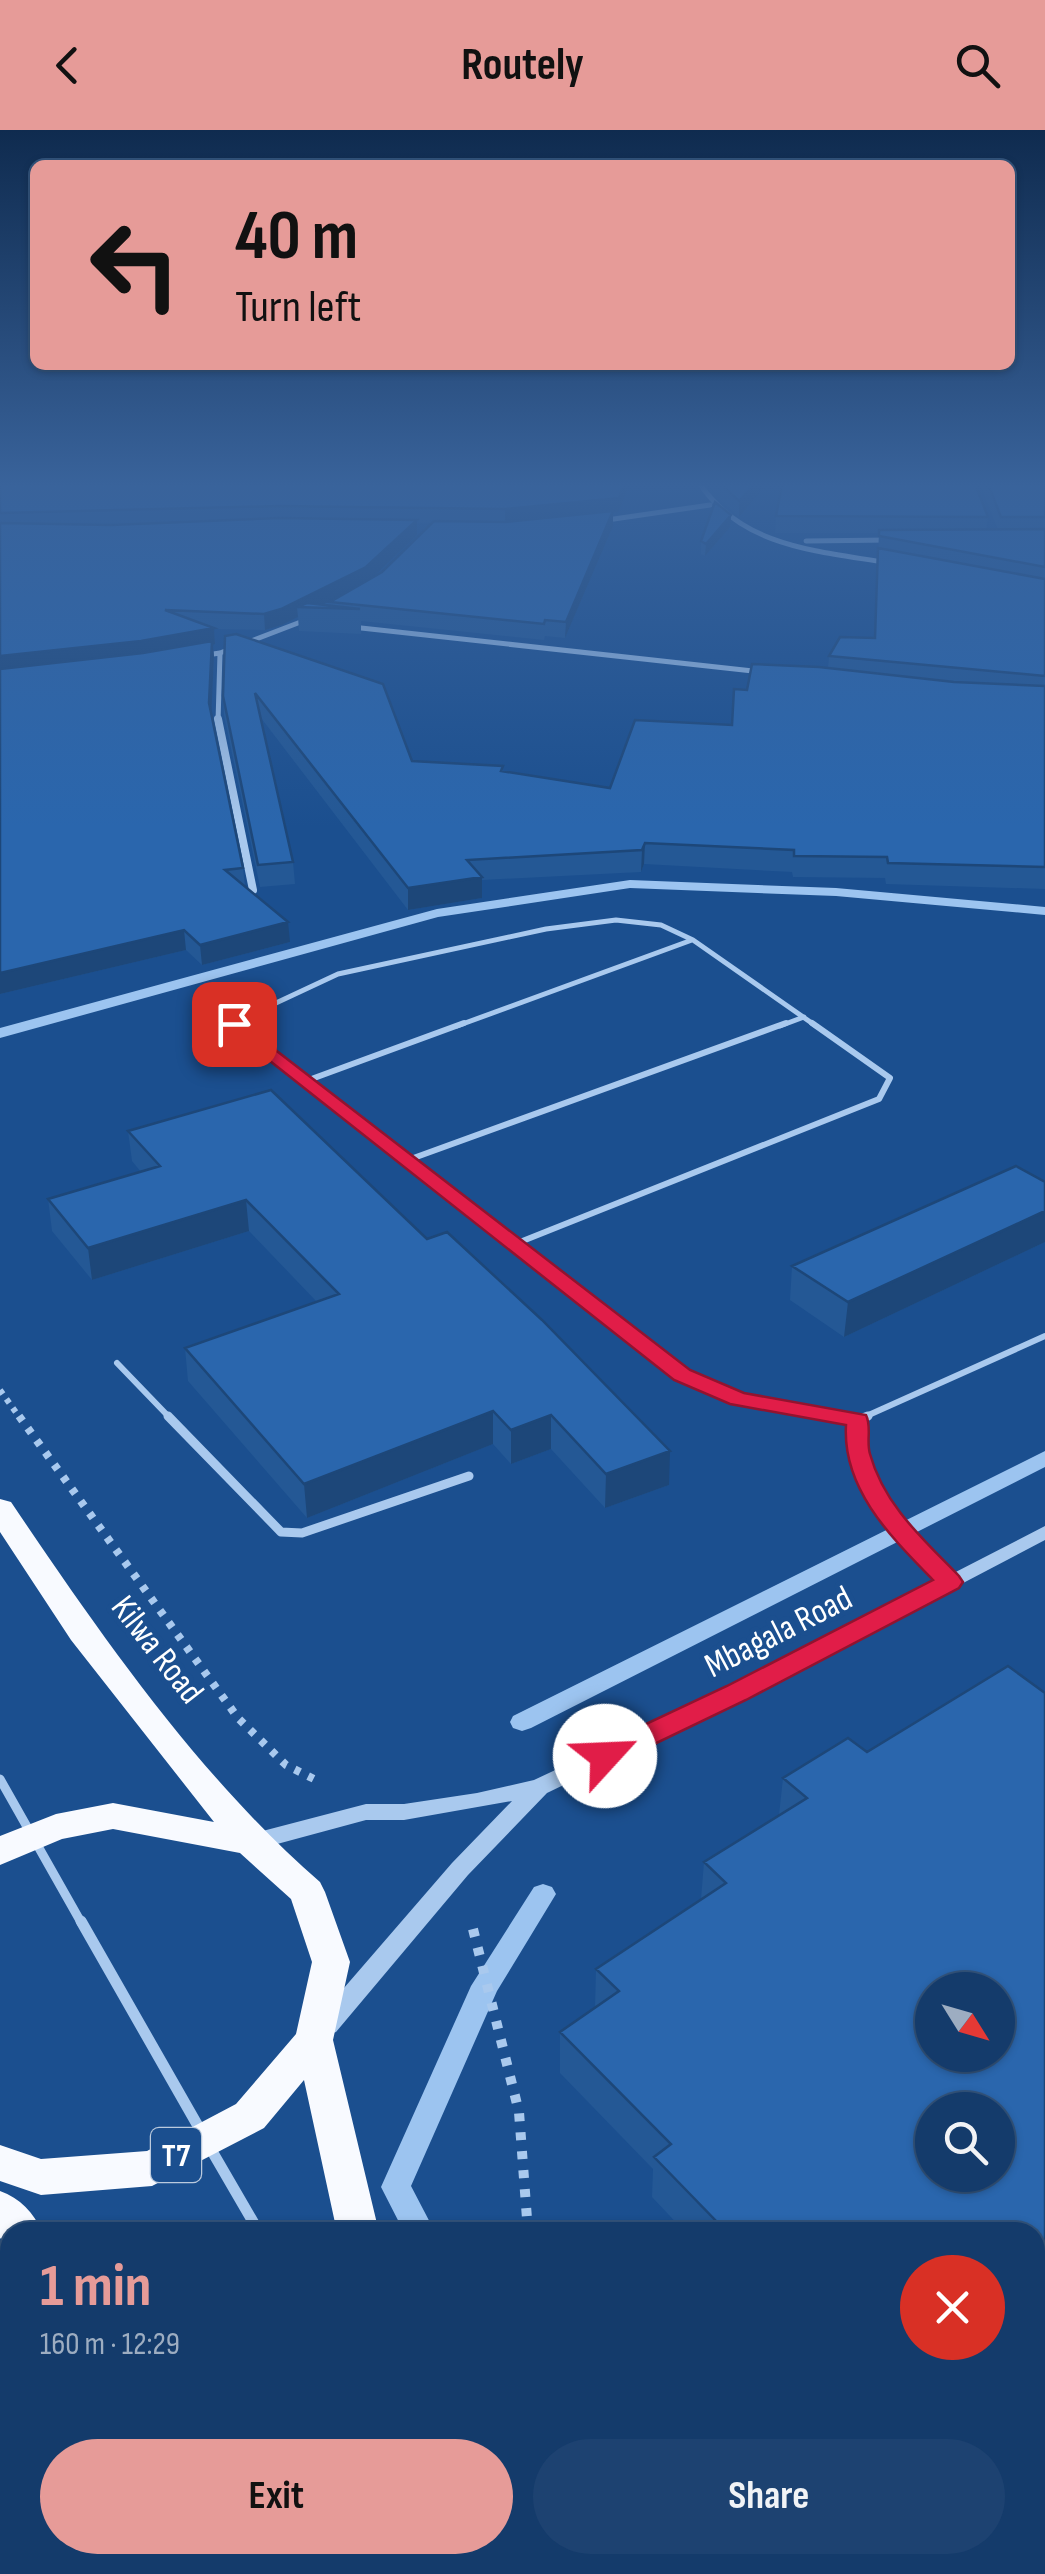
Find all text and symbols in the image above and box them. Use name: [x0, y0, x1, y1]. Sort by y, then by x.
icon: back: [40, 38, 95, 93]
text: Routely: [461, 38, 584, 93]
icon: search: [950, 38, 1005, 93]
text: 40 m: [235, 195, 358, 279]
icon: left: [70, 200, 200, 330]
text: Turn left: [235, 280, 361, 335]
pin: [192, 982, 277, 1067]
icon: arrive: [207, 997, 262, 1052]
street label: Mbagala Road: [698, 1577, 860, 1688]
street label: Kilwa Road: [101, 1587, 212, 1713]
position arrow: [553, 1704, 657, 1808]
north arrow: [915, 1972, 1015, 2072]
map controls: [915, 1972, 1015, 2192]
button: search: [915, 2092, 1015, 2192]
road number: T7: [151, 2128, 201, 2182]
text: 1 min: [40, 2251, 152, 2323]
button: close: [900, 2255, 1005, 2360]
text: 160 m · 12:29: [40, 2325, 180, 2364]
button: Exit: [40, 2439, 513, 2554]
button: Share: [533, 2439, 1005, 2554]

